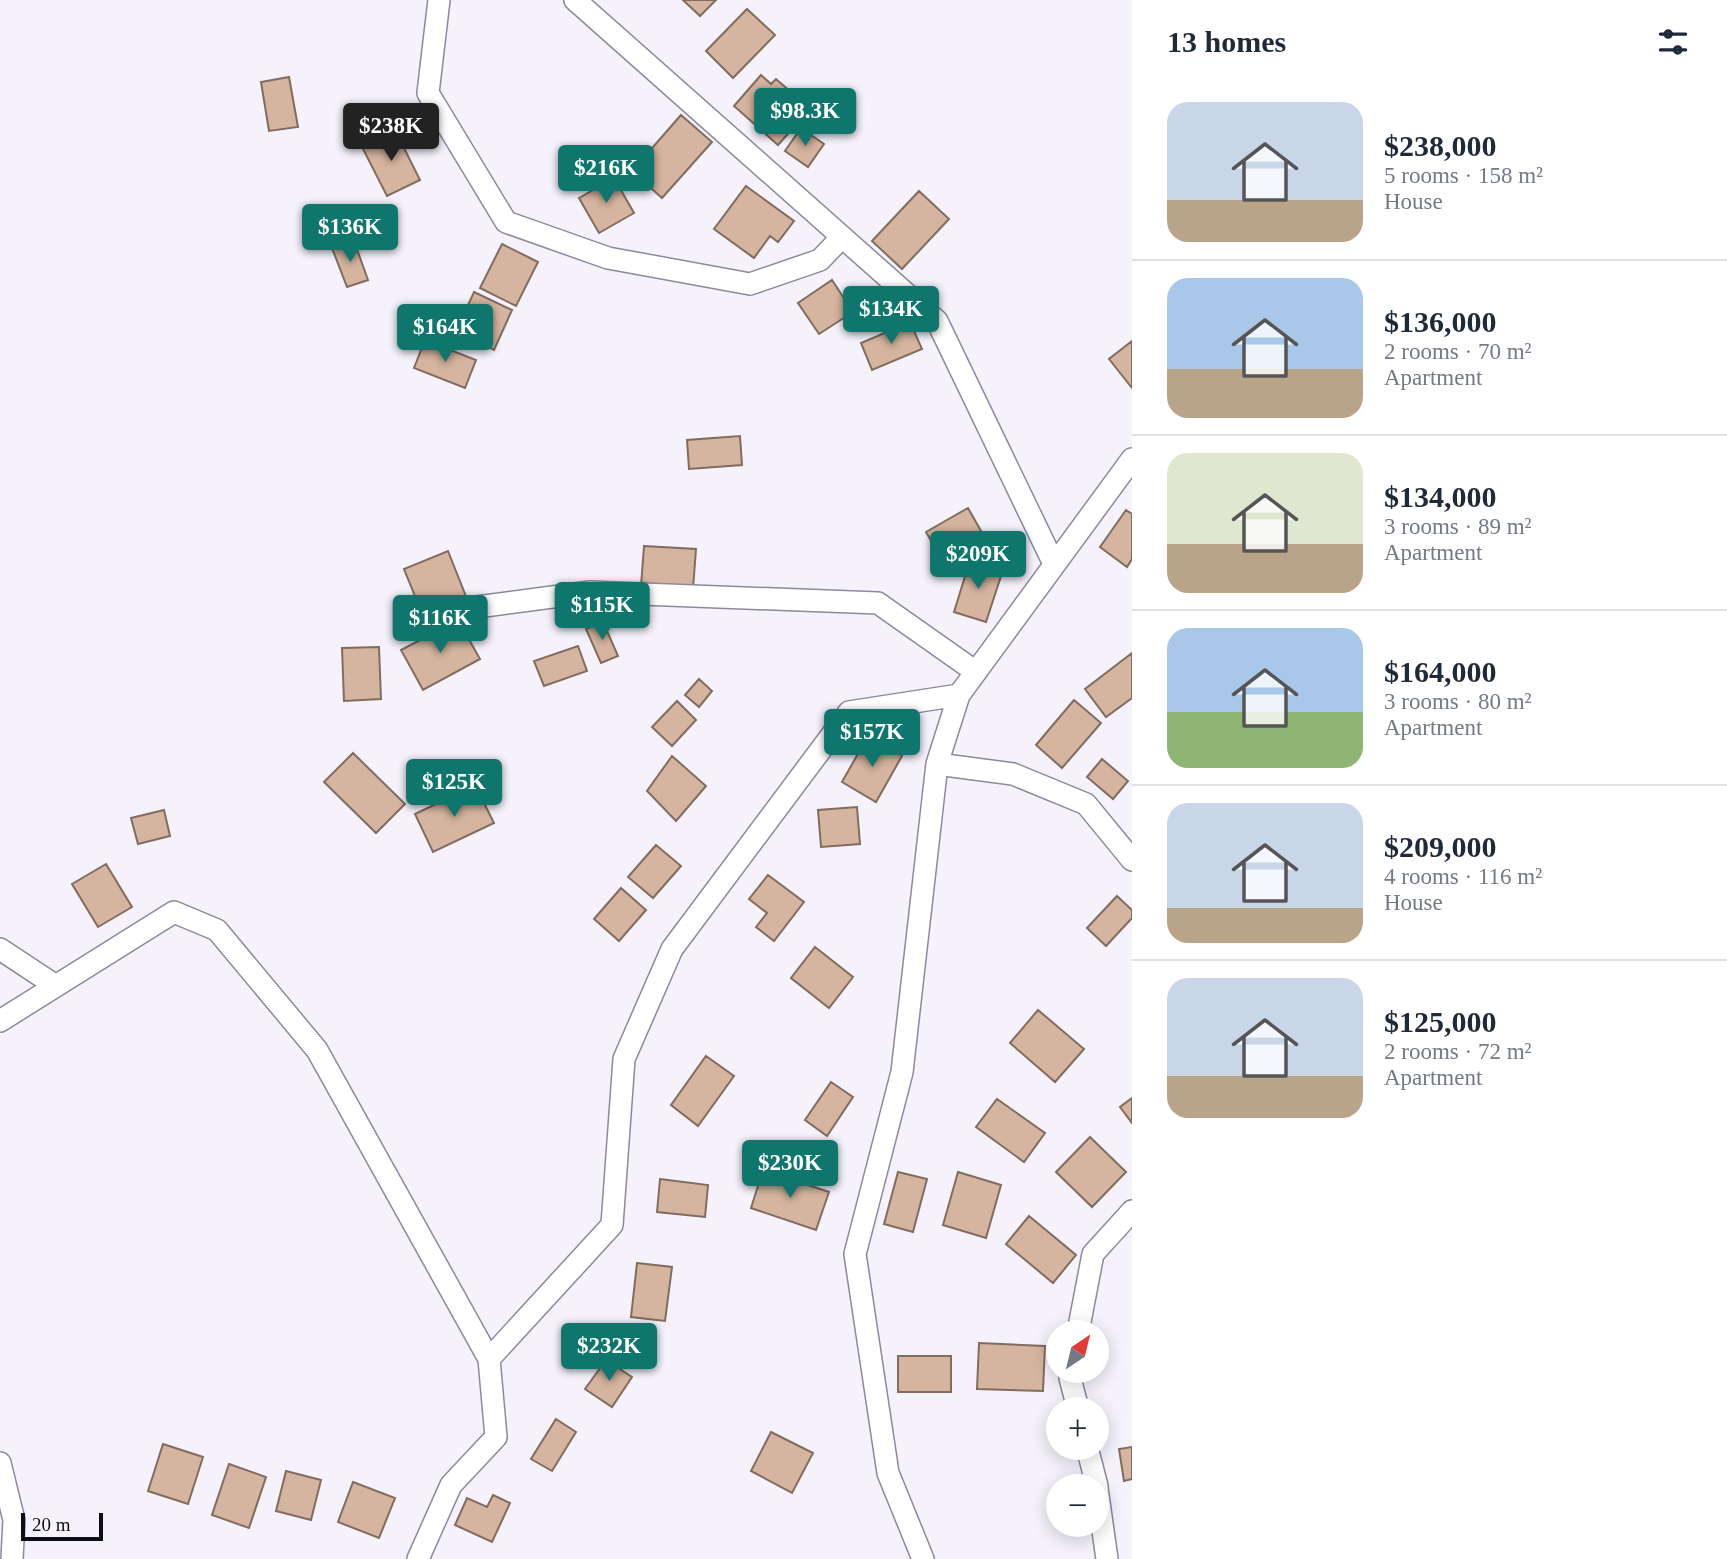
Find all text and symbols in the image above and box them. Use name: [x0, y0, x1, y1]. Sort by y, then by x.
icon: filters: [1654, 23, 1692, 61]
text: 13 homes: [1167, 25, 1286, 58]
pin: $98.3K: [748, 88, 862, 148]
text: $98.3K: [770, 98, 840, 123]
pin: $238K: [342, 104, 440, 163]
text: $238K: [359, 113, 423, 138]
text: $238,000: [1384, 129, 1497, 162]
icon: home: [1223, 130, 1307, 214]
pin: $216K: [557, 146, 655, 205]
text: $216K: [574, 155, 638, 180]
text: 5 rooms · 158 m²: [1384, 163, 1543, 188]
text: House: [1384, 189, 1443, 214]
pin: $136K: [301, 204, 399, 264]
text: $136K: [318, 214, 382, 239]
pin: $134K: [842, 286, 940, 346]
text: $134K: [859, 296, 923, 321]
pin: $164K: [396, 304, 494, 364]
text: $136,000: [1384, 305, 1497, 338]
icon: home: [1223, 306, 1307, 390]
text: $164K: [413, 314, 477, 339]
text: 2 rooms · 70 m²: [1384, 339, 1531, 364]
text: Apartment: [1384, 365, 1482, 390]
text: $134,000: [1384, 480, 1497, 513]
icon: home: [1223, 481, 1307, 565]
text: 3 rooms · 89 m²: [1384, 514, 1531, 539]
pin: $209K: [929, 532, 1027, 591]
text: Apartment: [1384, 540, 1482, 565]
text: $209K: [946, 541, 1010, 566]
pin: $115K: [553, 582, 651, 642]
text: $115K: [571, 592, 633, 617]
pin: $116K: [391, 596, 489, 655]
text: $116K: [409, 605, 471, 630]
text: $164,000: [1384, 655, 1497, 688]
icon: home: [1223, 656, 1307, 740]
text: 3 rooms · 80 m²: [1384, 689, 1531, 714]
pin: $157K: [823, 710, 921, 769]
text: Apartment: [1384, 715, 1482, 740]
text: $157K: [840, 719, 904, 744]
pin: $125K: [405, 760, 503, 819]
text: $125K: [422, 769, 486, 794]
text: $209,000: [1384, 830, 1497, 863]
icon: home: [1223, 831, 1307, 915]
text: 4 rooms · 116 m²: [1384, 864, 1542, 889]
text: House: [1384, 890, 1443, 915]
text: $125,000: [1384, 1005, 1497, 1038]
icon: home: [1223, 1006, 1307, 1090]
text: 2 rooms · 72 m²: [1384, 1039, 1531, 1064]
text: Apartment: [1384, 1065, 1482, 1090]
pin: $230K: [741, 1140, 839, 1200]
text: $230K: [758, 1150, 822, 1175]
north arrow: [1046, 1320, 1110, 1382]
map controls: [1046, 1320, 1109, 1537]
pin: $232K: [560, 1324, 658, 1383]
text: $232K: [577, 1333, 641, 1358]
button: +: [1046, 1397, 1109, 1460]
button: −: [1046, 1474, 1109, 1537]
scale bar: [21, 1510, 103, 1542]
text: 20 m: [32, 1514, 71, 1535]

